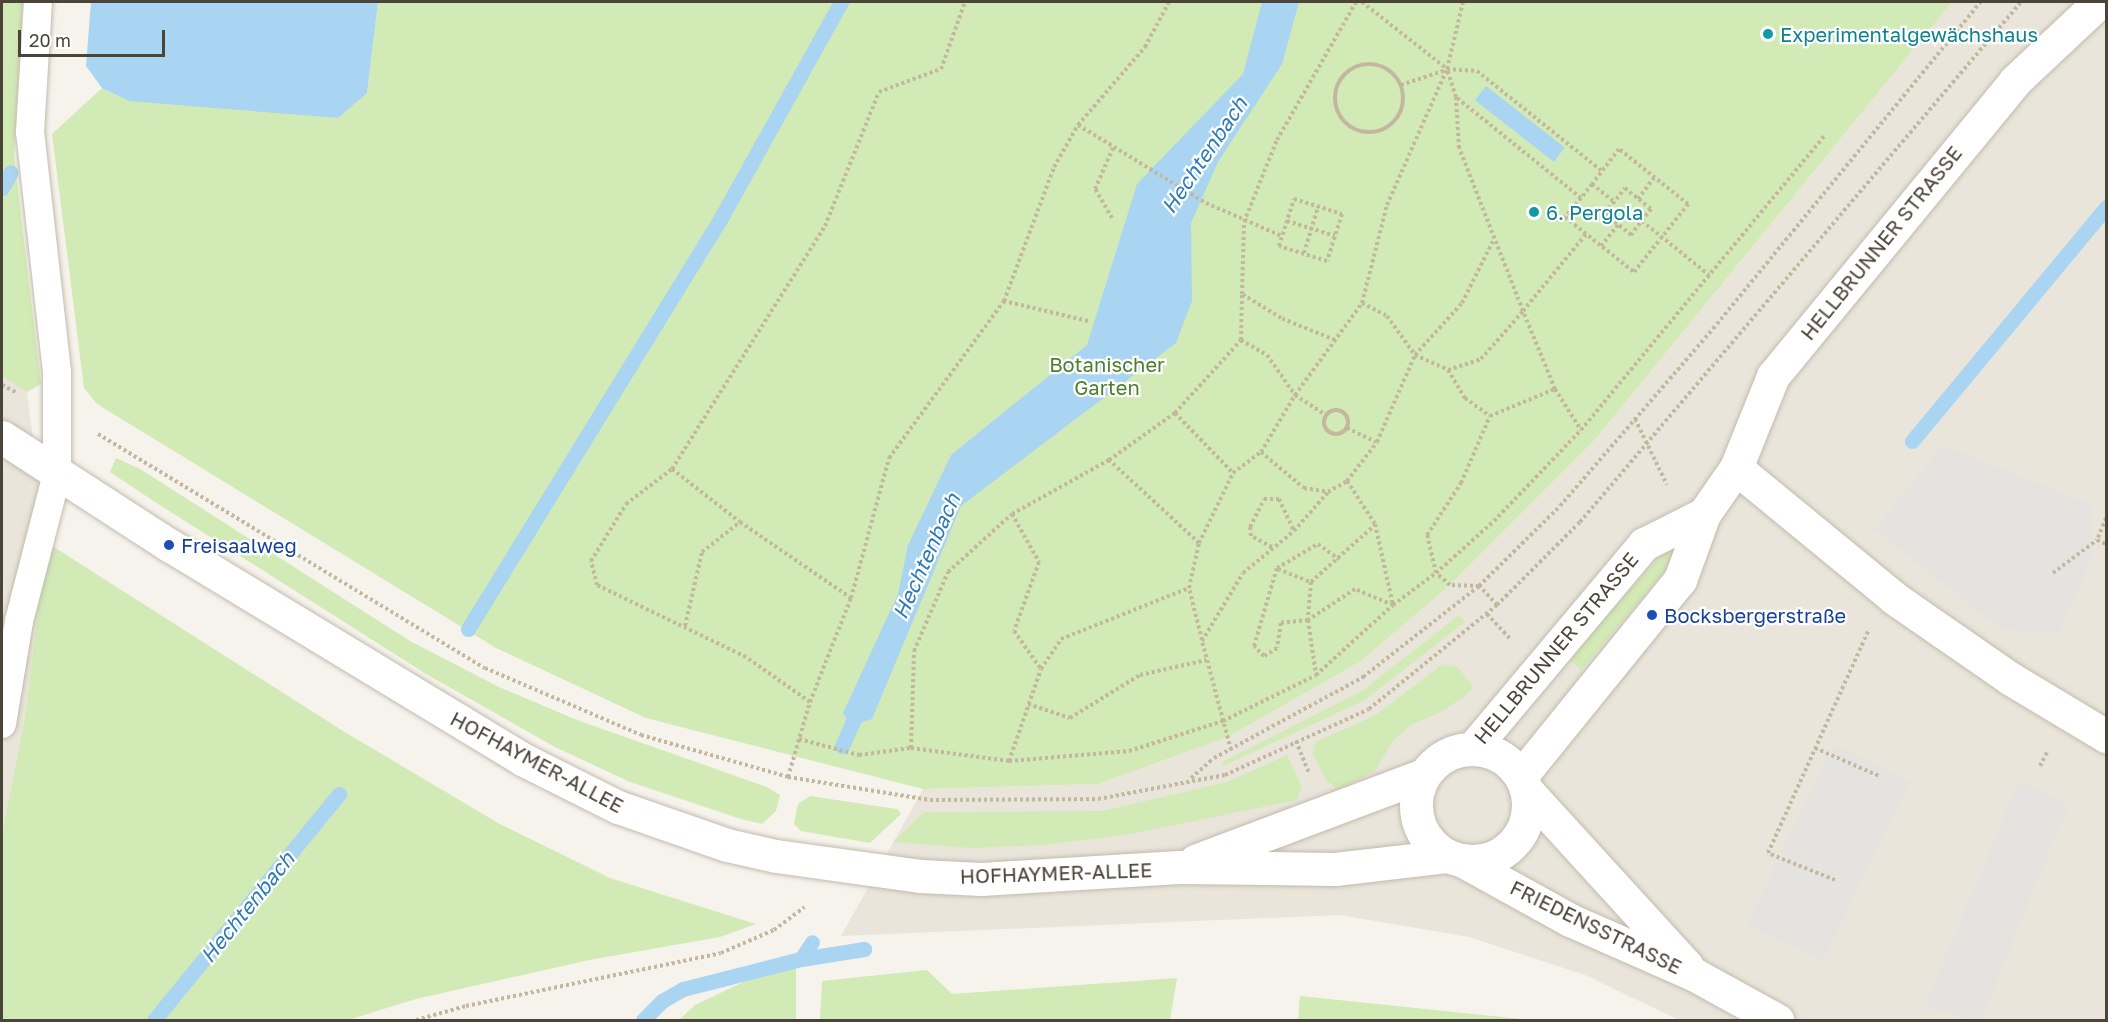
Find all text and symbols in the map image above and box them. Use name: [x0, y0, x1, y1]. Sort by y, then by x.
scale bar: [21, 18, 168, 56]
place label: Experimentalgewächshaus: [1780, 22, 2038, 46]
marker: Experimentalgewächshaus: [1761, 27, 1775, 41]
text: 20 m: [29, 29, 71, 51]
water label: Hechtenbach: [1156, 92, 1252, 218]
street label: HELLBRUNNER STRASSE: [1795, 141, 1967, 345]
place label: 6. Pergola: [1546, 200, 1643, 224]
marker: 6. Pergola: [1527, 205, 1541, 219]
park label: Botanischer Garten: [1049, 352, 1165, 399]
water label: Hechtenbach: [887, 489, 965, 623]
place label: Freisaalweg: [181, 533, 297, 557]
marker: Freisaalweg: [162, 538, 176, 552]
street label: HELLBRUNNER STRASSE: [1469, 547, 1643, 749]
place label: Bocksbergerstraße: [1664, 603, 1846, 627]
marker: Bocksbergerstraße: [1645, 608, 1659, 622]
street label: HOFHAYMER-ALLEE: [446, 706, 628, 818]
water label: Hechtenbach: [195, 847, 299, 967]
street label: HOFHAYMER-ALLEE: [959, 858, 1153, 888]
street label: FRIEDENSSTRASSE: [1506, 875, 1686, 979]

